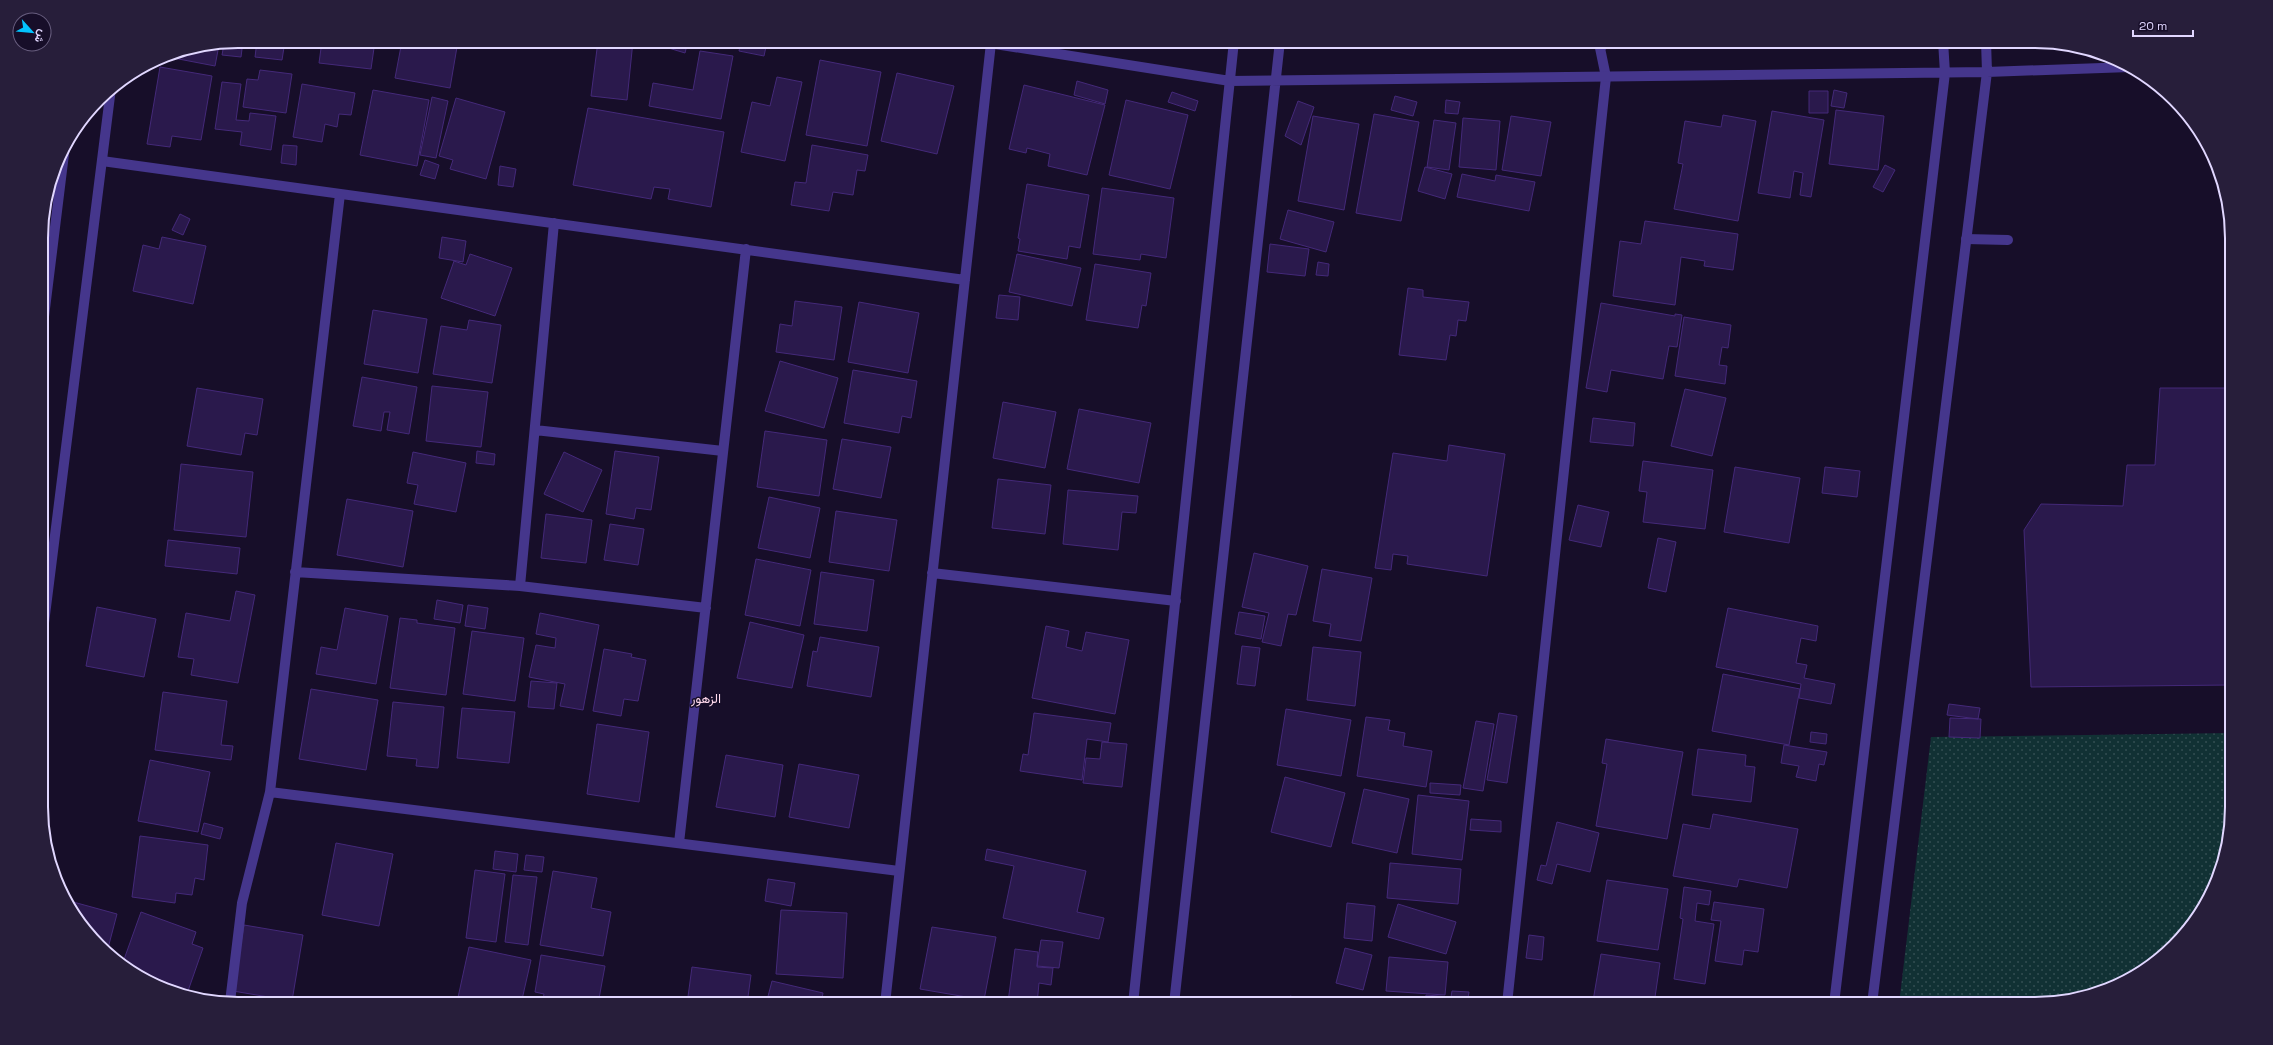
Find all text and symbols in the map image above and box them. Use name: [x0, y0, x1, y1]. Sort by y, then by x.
north arrow: [12, 12, 52, 52]
scale bar: [2133, 12, 2193, 38]
text: 20 m: [2139, 18, 2167, 34]
text: ش: [32, 27, 50, 46]
district label: الزهور: [690, 690, 721, 707]

